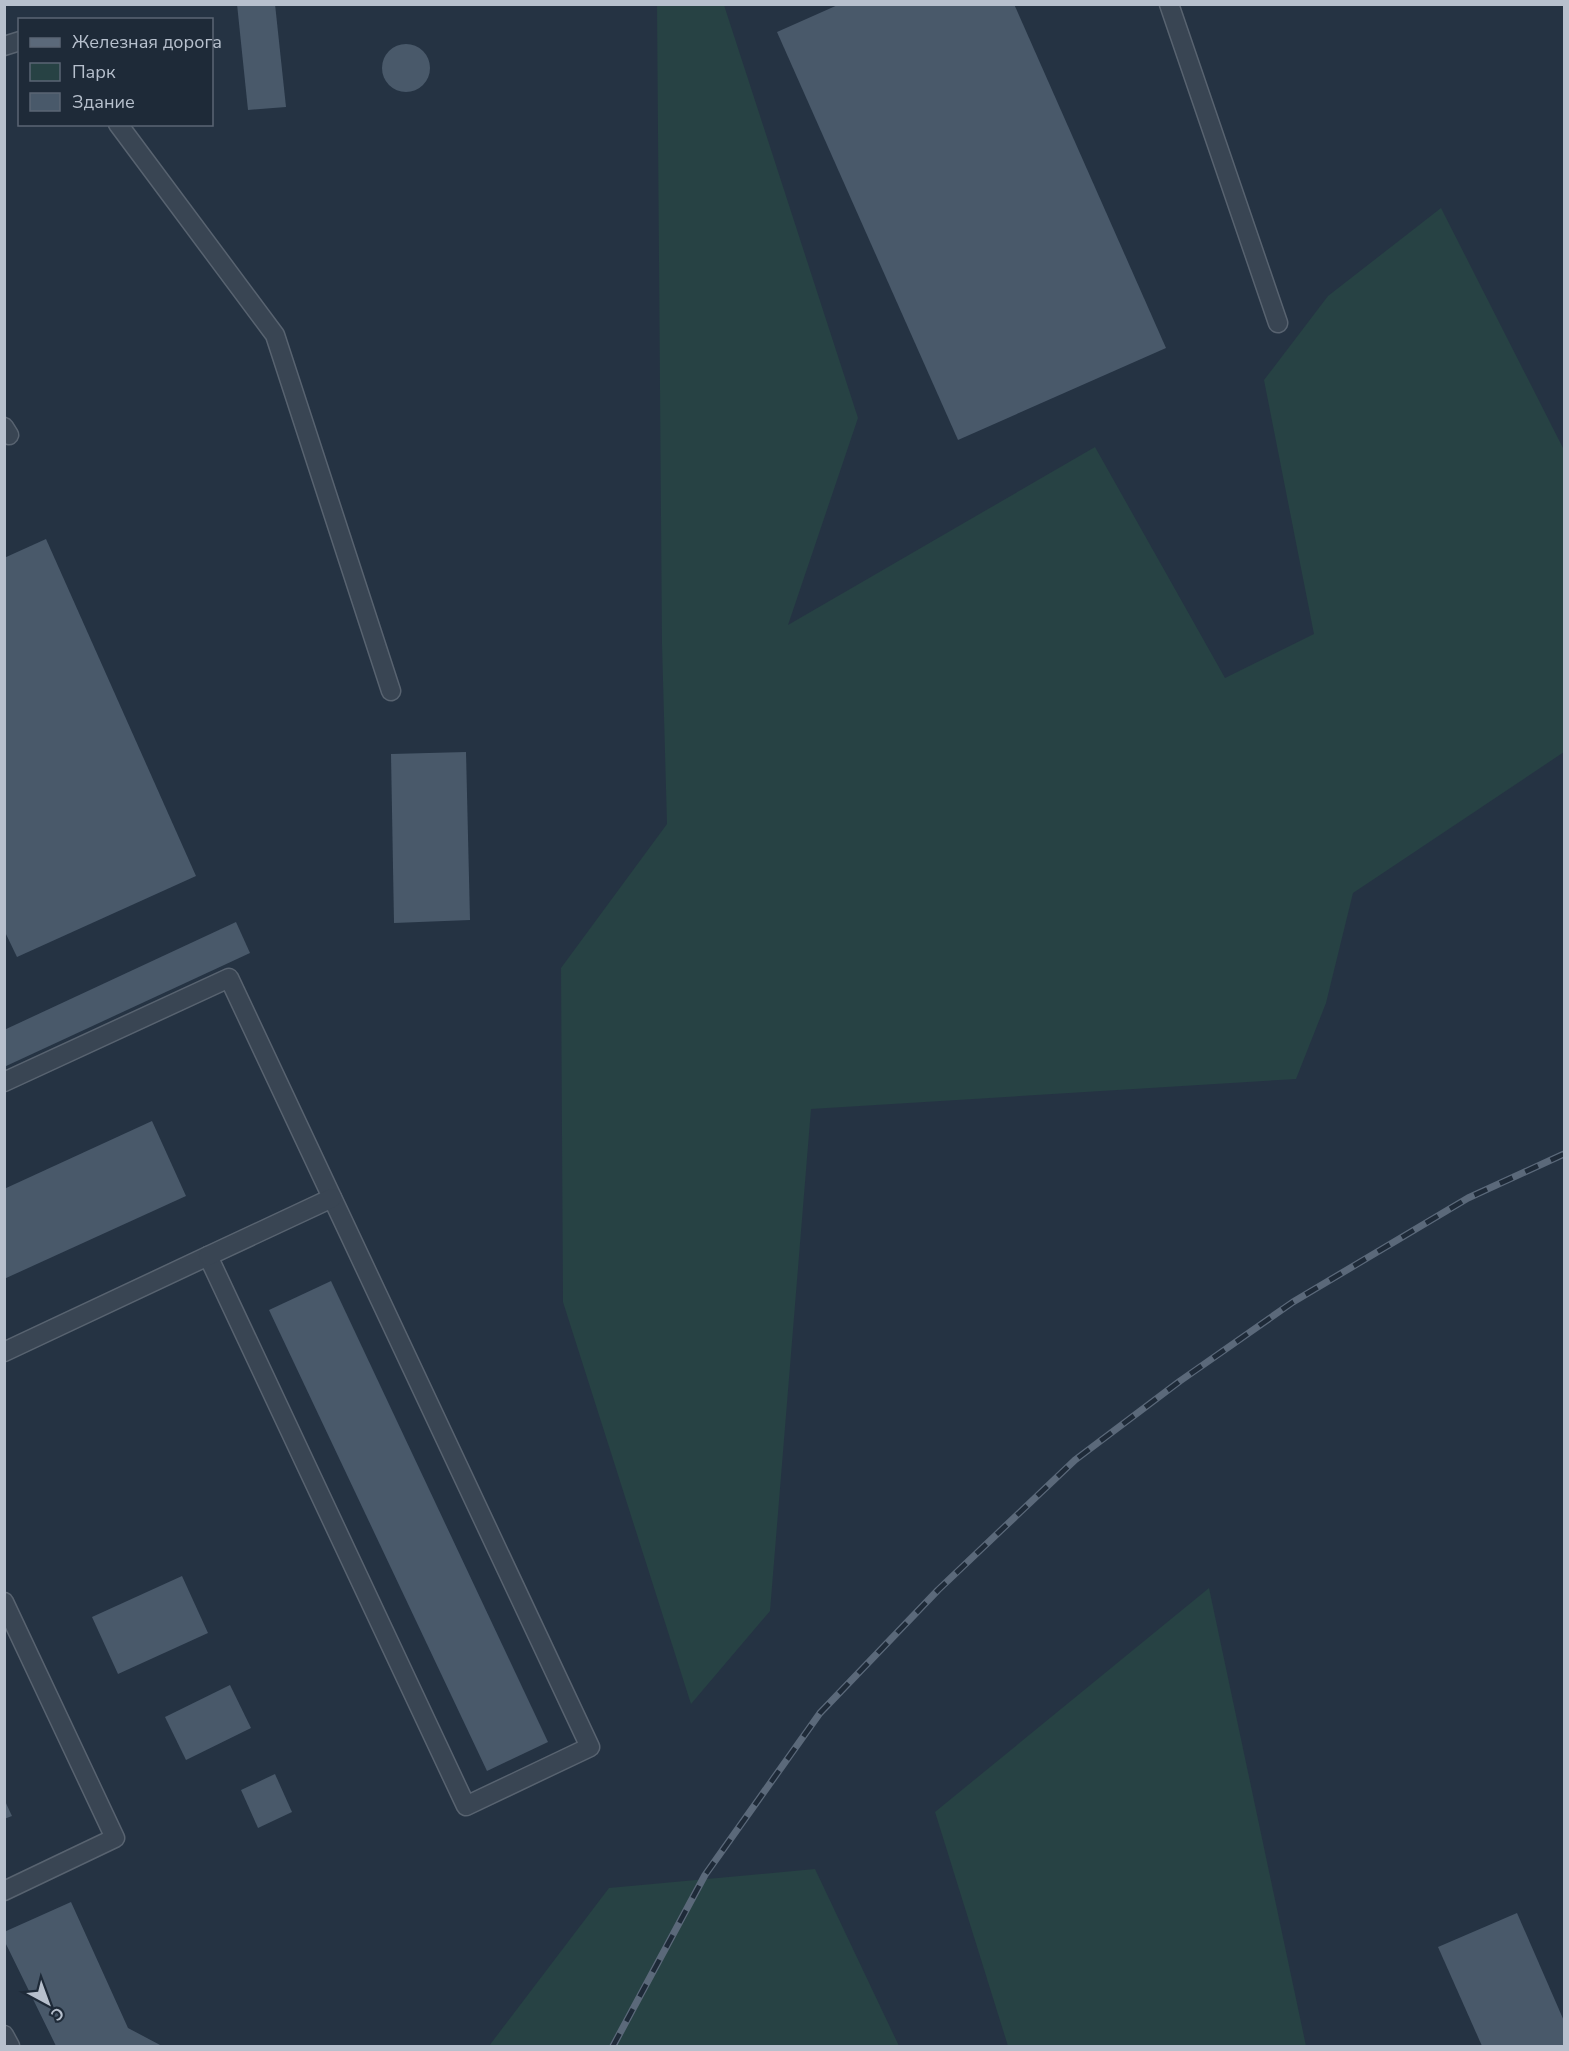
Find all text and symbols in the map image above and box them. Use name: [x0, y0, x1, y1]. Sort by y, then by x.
legend: [18, 18, 213, 126]
text: Железная дорога: [72, 30, 222, 54]
text: Парк: [72, 60, 116, 84]
text: Здание: [72, 90, 135, 114]
north arrow: [18, 1973, 78, 2033]
text: С: [46, 2002, 69, 2026]

